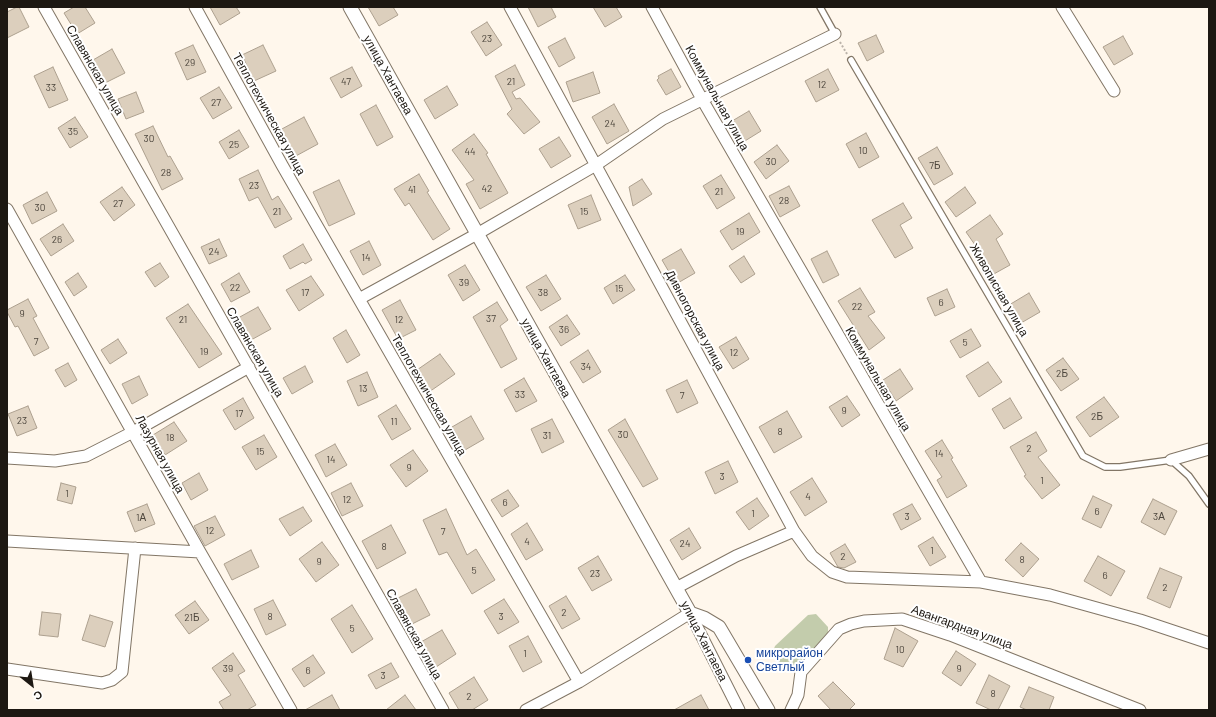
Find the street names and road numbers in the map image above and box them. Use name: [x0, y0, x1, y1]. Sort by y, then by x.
street label: Славянская улица: [63, 22, 127, 118]
street label: улица Хантаева: [360, 33, 416, 117]
street label: Коммунальная улица: [682, 43, 752, 153]
street label: Теплотехническая улица: [229, 50, 309, 178]
street label: Живописная улица: [966, 241, 1032, 339]
street label: Дивногорская улица: [662, 267, 728, 373]
street label: Славянская улица: [223, 304, 287, 400]
street label: улица Хантаева: [518, 316, 574, 400]
street label: Коммунальная улица: [842, 324, 914, 434]
street label: Теплотехническая улица: [388, 332, 470, 458]
street label: Лазурная улица: [132, 412, 188, 496]
street label: Славянская улица: [383, 586, 445, 682]
street label: улица Хантаева: [678, 598, 730, 684]
street label: Авангардная улица: [909, 602, 1015, 652]

